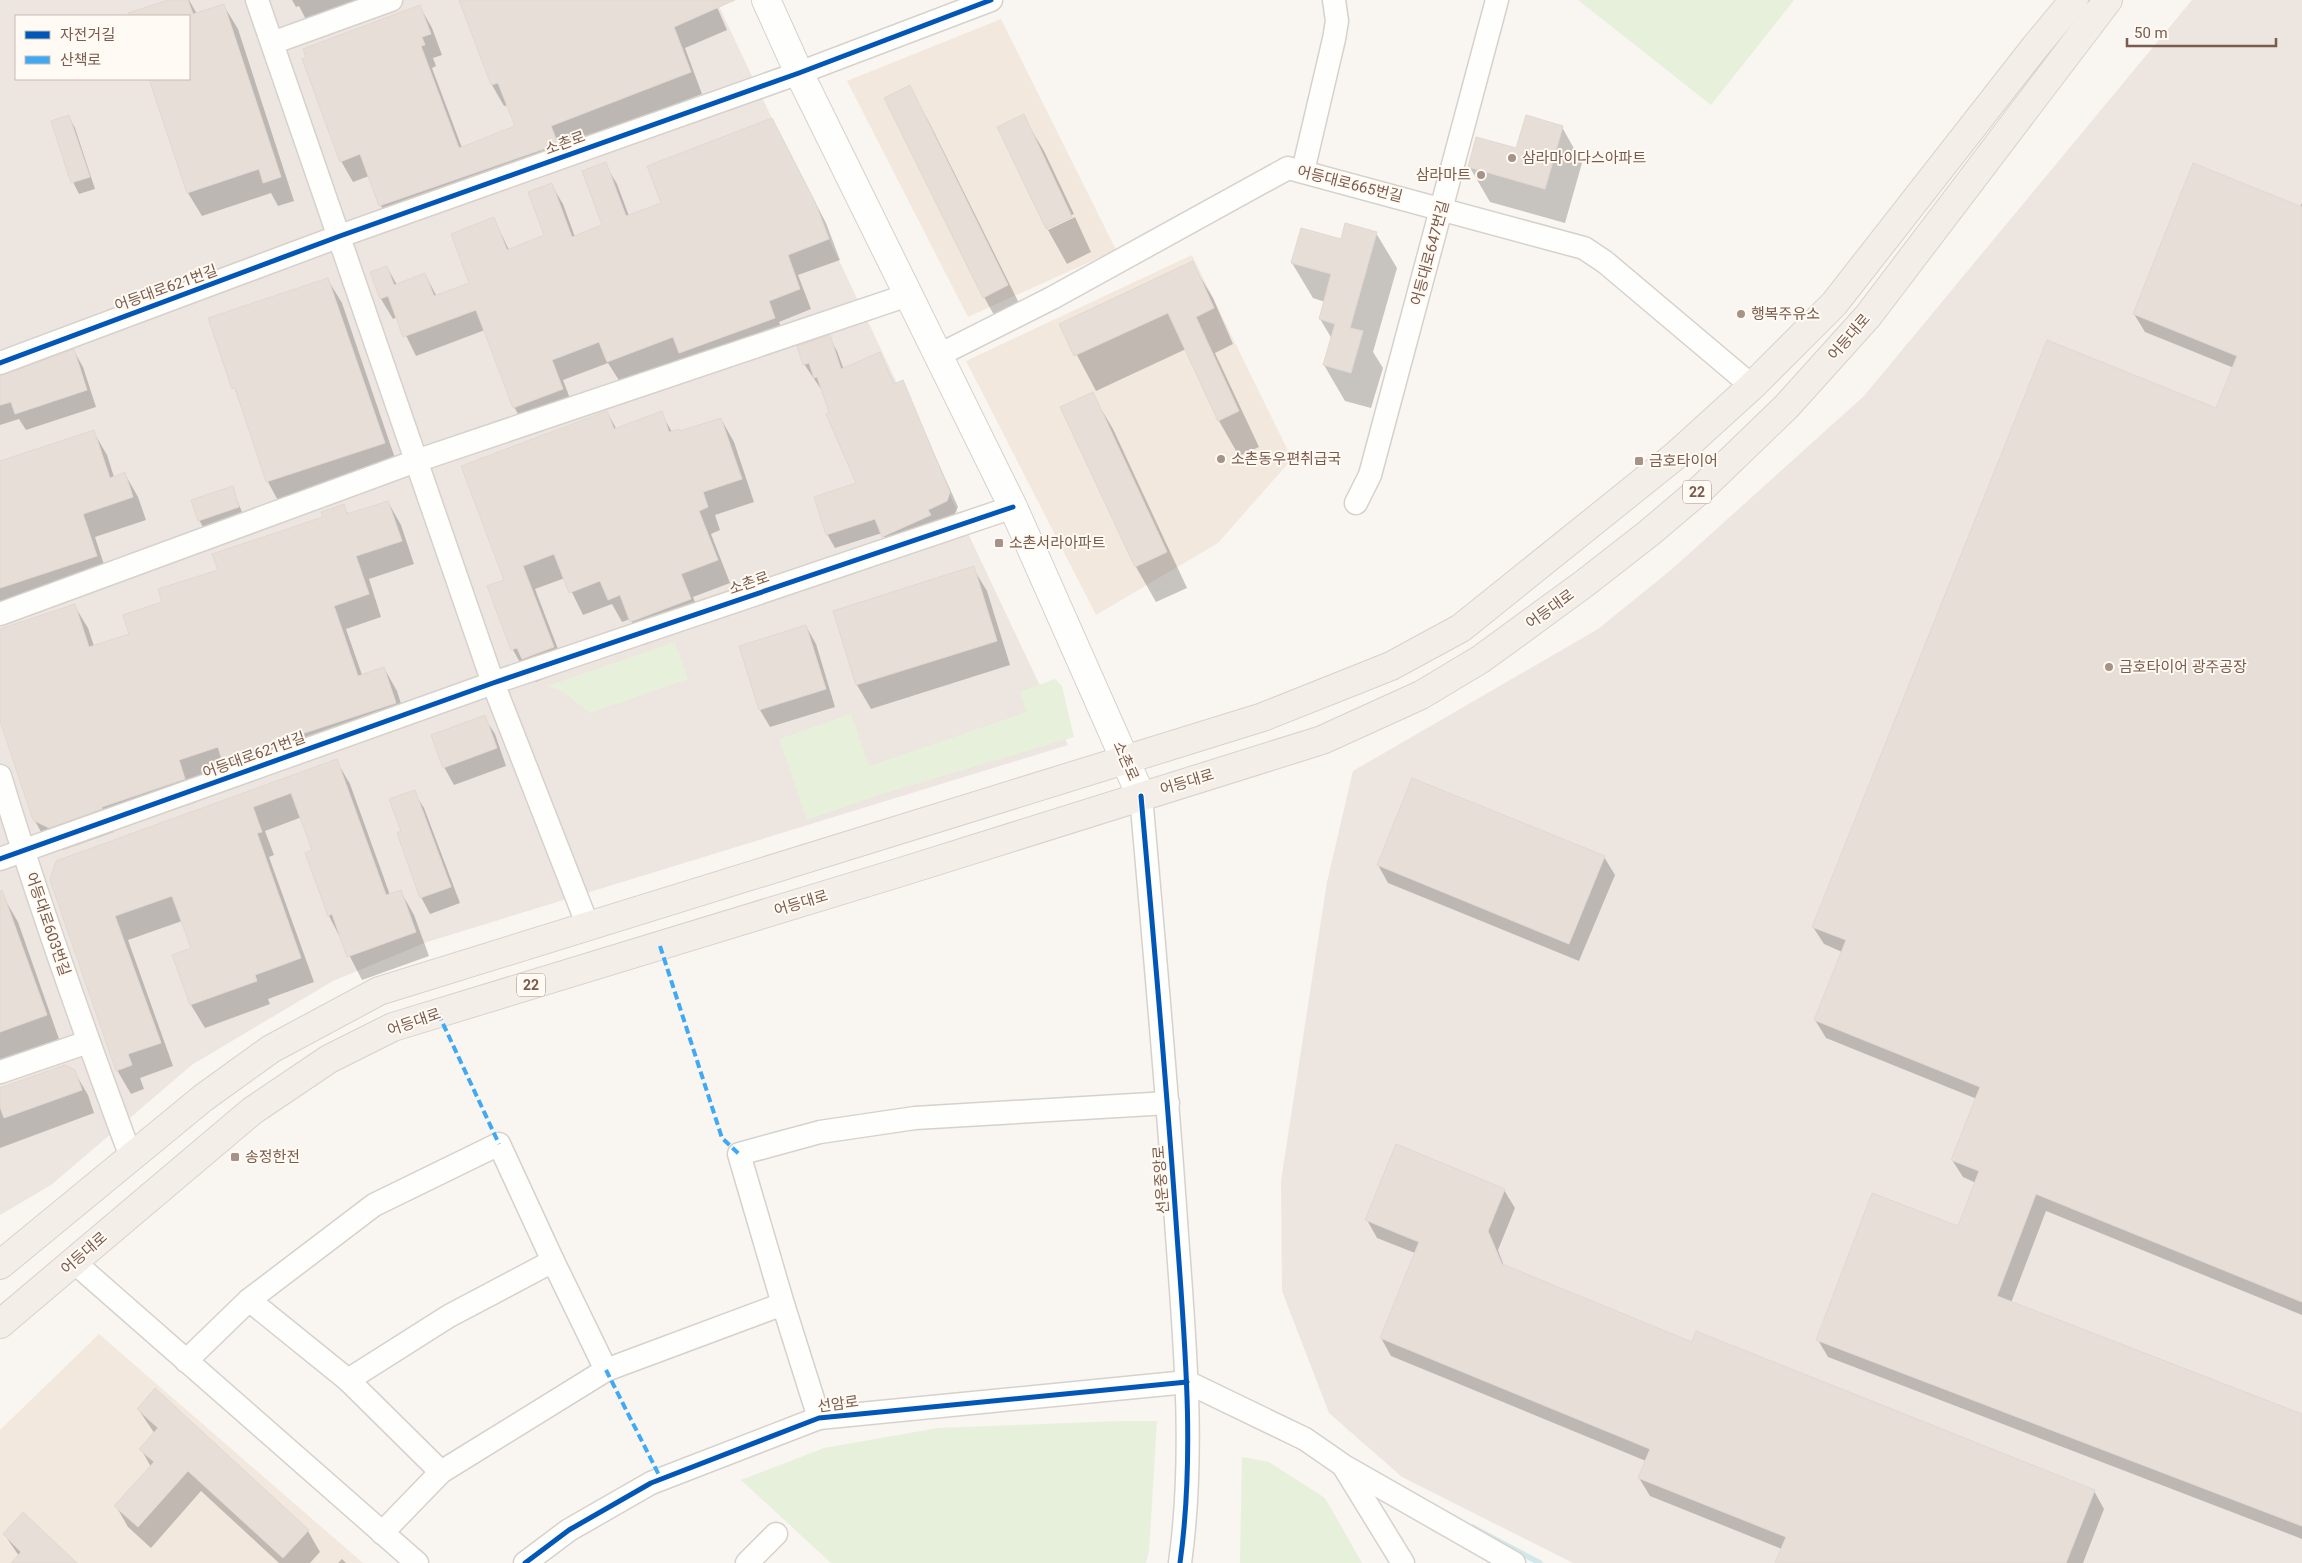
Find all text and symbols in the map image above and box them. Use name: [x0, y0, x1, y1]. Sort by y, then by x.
legend: [15, 15, 190, 80]
scale bar: [2127, 15, 2276, 47]
text: 50 m: [2134, 24, 2168, 42]
text: 자전거길: [60, 26, 115, 44]
text: 산책로: [60, 51, 101, 69]
street label: 소촌로: [542, 127, 588, 159]
place label: 삼라마이다스아파트: [1522, 149, 1646, 167]
marker: 삼라마이다스아파트: [1506, 152, 1518, 164]
street label: 어등대로665번길: [1295, 162, 1405, 206]
place label: 삼라마트: [1416, 166, 1471, 184]
marker: 삼라마트: [1475, 169, 1487, 181]
street label: 어등대로647번길: [1407, 198, 1453, 308]
street label: 어등대로621번길: [112, 261, 220, 315]
place label: 행복주유소: [1751, 305, 1820, 323]
marker: 행복주유소: [1735, 308, 1747, 320]
street label: 어등대로: [1824, 310, 1874, 364]
place label: 소촌동우편취급국: [1231, 450, 1341, 468]
place label: 금호타이어: [1649, 452, 1718, 470]
marker: 소촌동우편취급국: [1215, 453, 1227, 465]
marker: 금호타이어: [1633, 455, 1645, 467]
road number: 22: [1683, 481, 1711, 504]
place label: 소촌서라아파트: [1009, 534, 1106, 552]
marker: 소촌서라아파트: [993, 537, 1005, 549]
street label: 소촌로: [726, 568, 772, 598]
street label: 어등대로: [1522, 585, 1578, 633]
place label: 금호타이어 광주공장: [2119, 658, 2247, 676]
marker: 금호타이어 광주공장: [2103, 661, 2115, 673]
street label: 어등대로621번길: [200, 728, 308, 782]
street label: 소촌로: [1109, 738, 1143, 784]
street label: 어등대로: [1158, 765, 1216, 799]
street label: 어등대로603번길: [22, 870, 74, 978]
street label: 어등대로: [772, 886, 830, 920]
road number: 22: [517, 974, 545, 996]
street label: 어등대로: [385, 1005, 443, 1039]
street label: 선운중앙로: [1150, 1145, 1172, 1215]
place label: 송정한전: [245, 1148, 300, 1166]
marker: 송정한전: [229, 1151, 241, 1163]
street label: 어등대로: [57, 1228, 111, 1278]
street label: 선암로: [816, 1392, 860, 1416]

